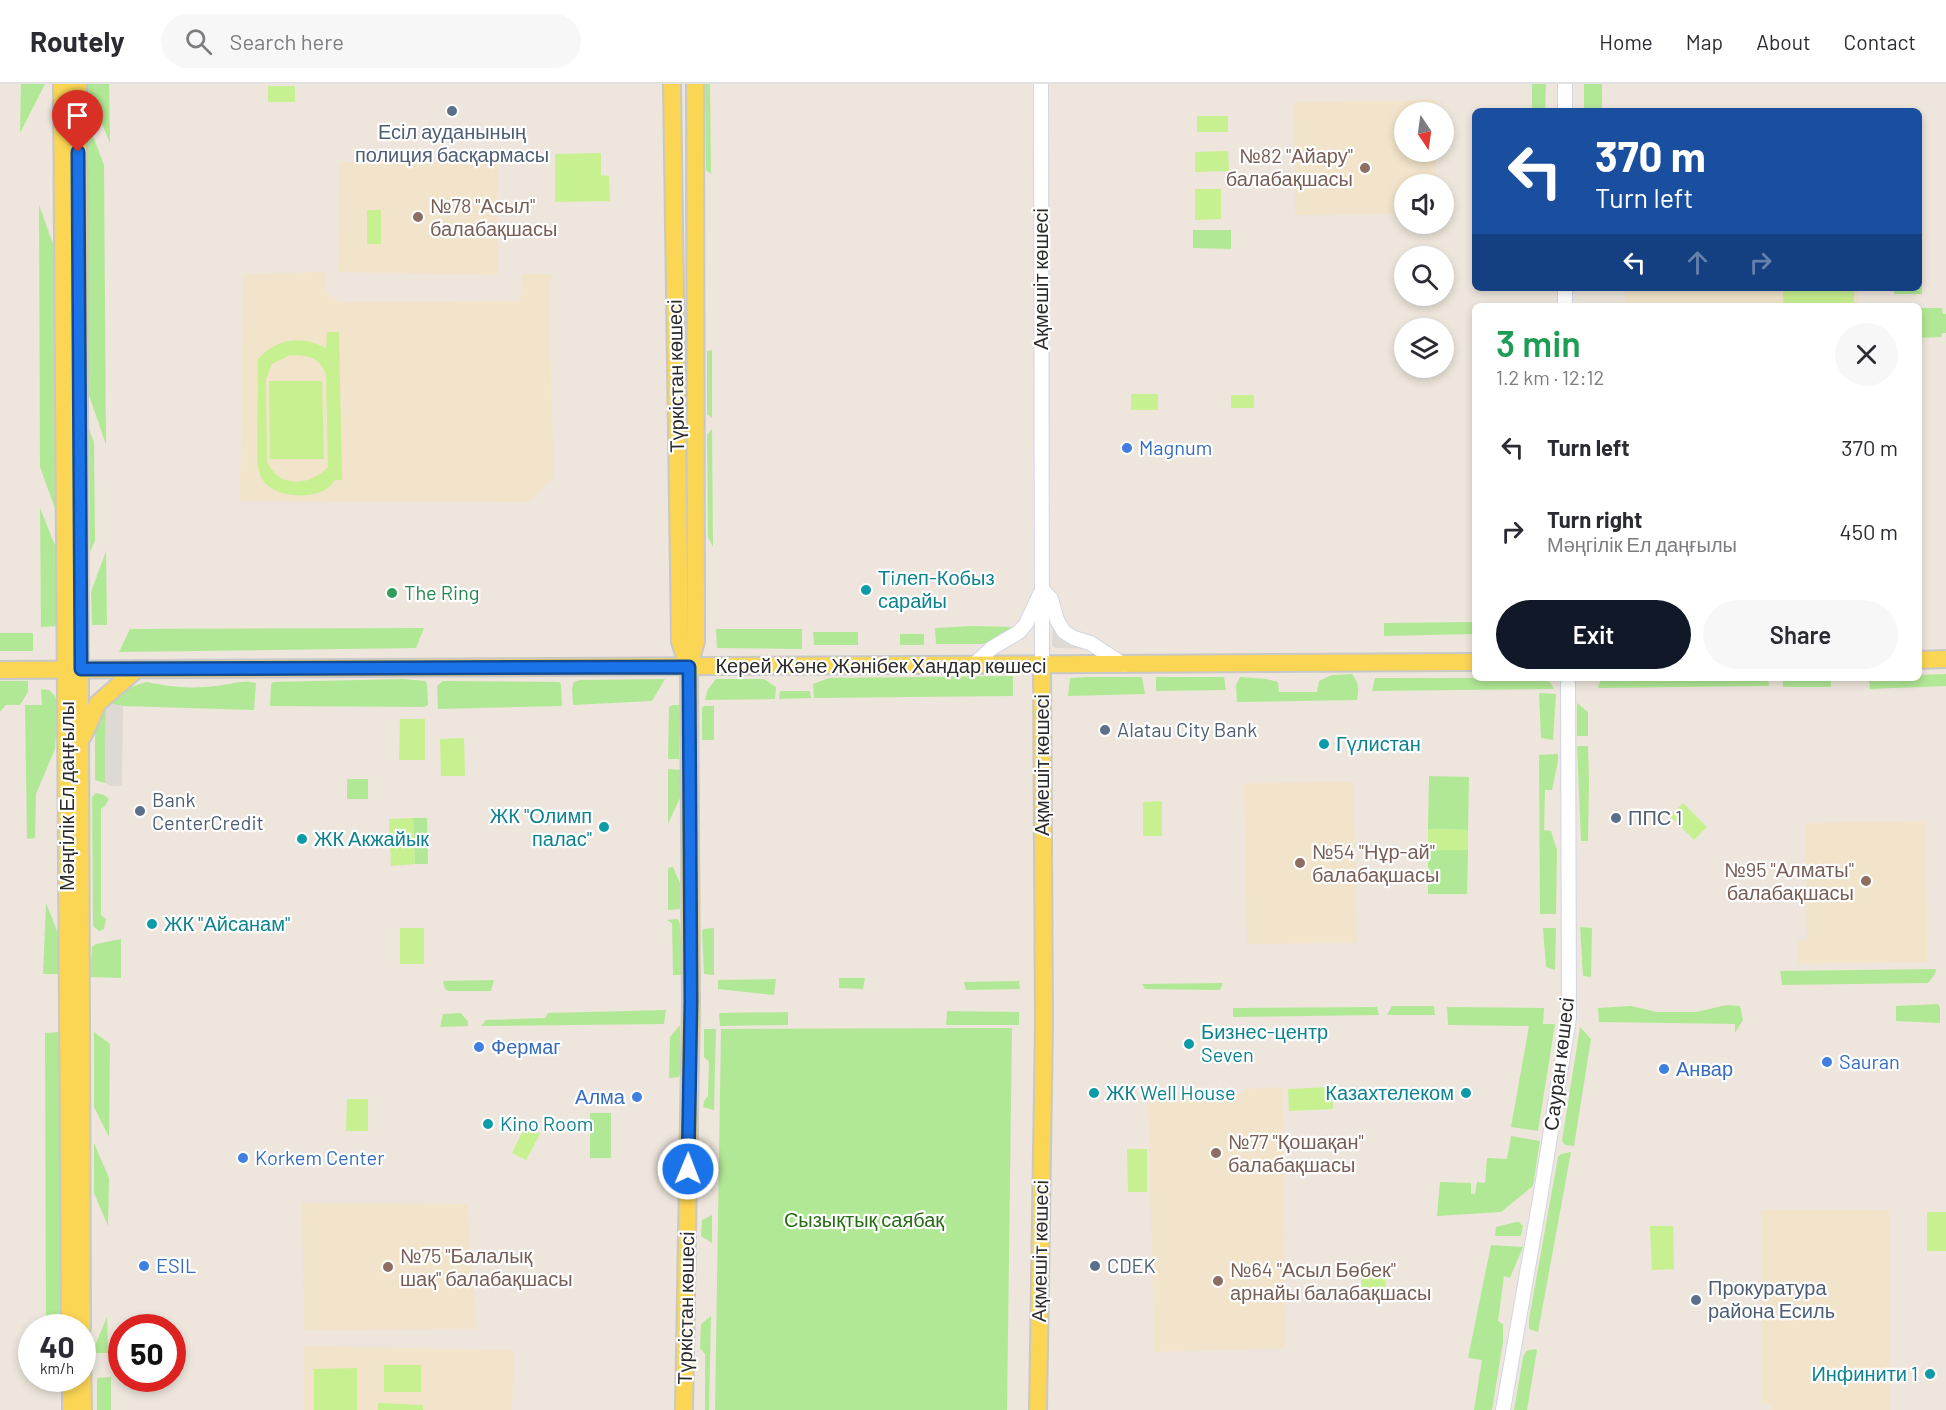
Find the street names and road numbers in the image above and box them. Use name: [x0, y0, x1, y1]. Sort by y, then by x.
street label: Ақмешіт көшесі: [1028, 208, 1052, 350]
street label: Түркістан көшесі: [662, 299, 688, 453]
street label: Керей Және Жәнібек Хандар көшесі: [715, 653, 1047, 677]
street label: Ақмешіт көшесі: [1029, 694, 1053, 836]
street label: Мәңгілік Ел даңғылы: [54, 701, 78, 891]
street label: Сауран көшесі: [1538, 996, 1578, 1132]
street label: Ақмешіт көшесі: [1026, 1180, 1052, 1322]
street label: Түркістан көшесі: [672, 1231, 698, 1385]

